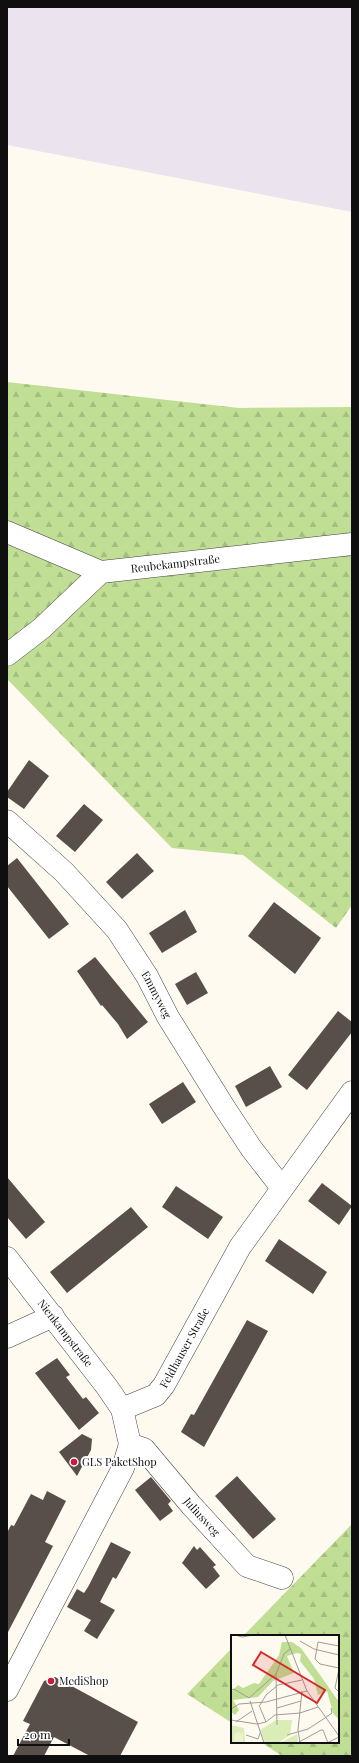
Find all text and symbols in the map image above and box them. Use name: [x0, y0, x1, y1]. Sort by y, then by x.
street label: Reubekampstraße: [130, 551, 221, 576]
street label: Emmyweg: [139, 968, 176, 1021]
street label: Nienkampstraße: [35, 1296, 97, 1370]
street label: Feldhauser Straße: [156, 1304, 212, 1390]
place label: GLS PaketShop: [82, 1454, 157, 1469]
marker: GLS PaketShop: [69, 1457, 79, 1467]
street label: Juliusweg: [180, 1493, 224, 1539]
inset map: [231, 1635, 339, 1743]
place label: MediShop: [59, 1673, 108, 1688]
marker: MediShop: [46, 1676, 56, 1686]
scale bar: [18, 1721, 69, 1747]
text: 20 m: [24, 1726, 51, 1742]

